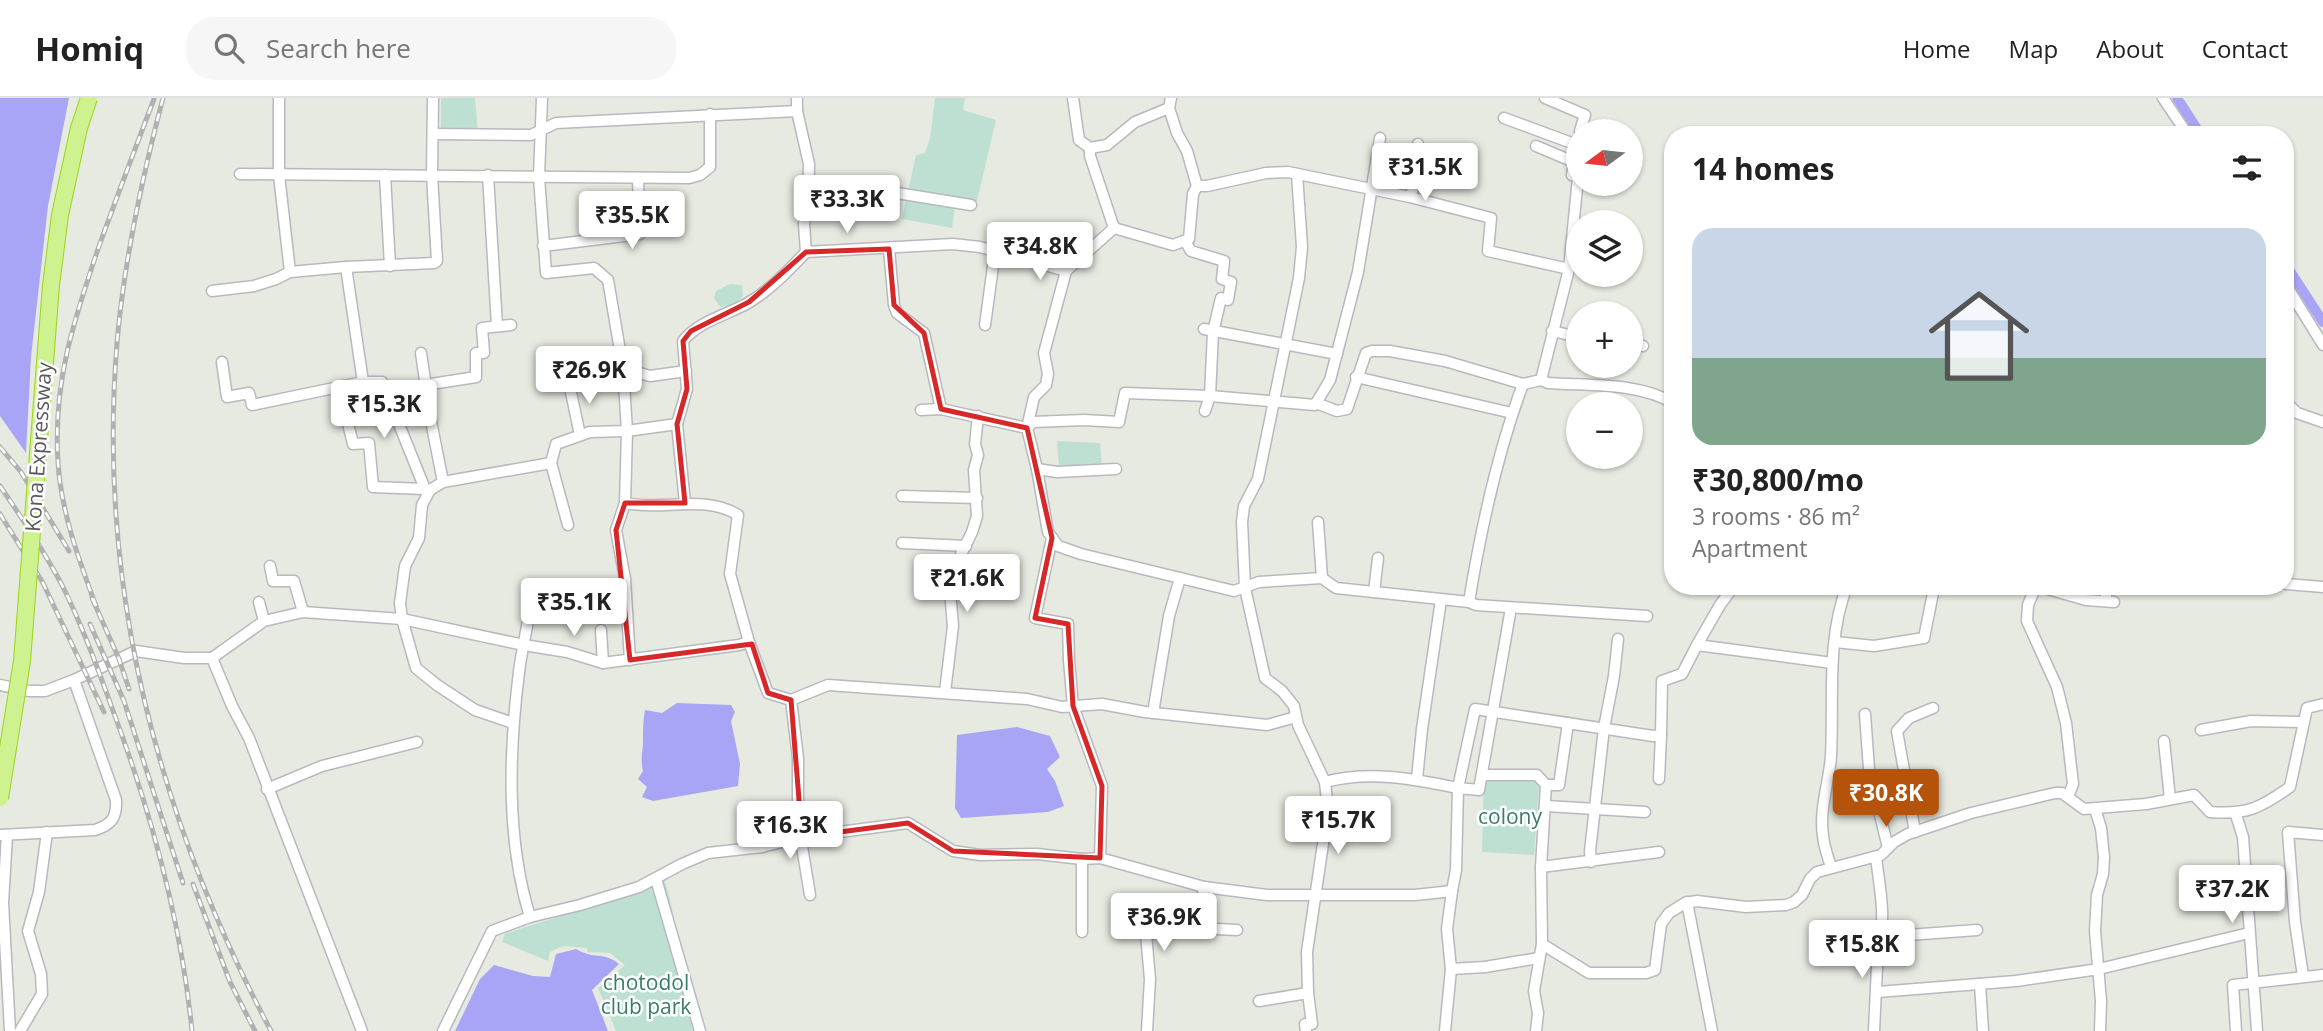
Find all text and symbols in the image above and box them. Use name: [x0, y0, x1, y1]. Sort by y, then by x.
search box: [186, 17, 676, 80]
text: Homiq: [35, 26, 144, 71]
icon: search: [210, 29, 248, 67]
text: Search here: [266, 30, 411, 66]
text: Home: [1903, 32, 1971, 65]
text: Map: [2009, 32, 2058, 65]
text: About: [2096, 32, 2164, 65]
text: Contact: [2202, 32, 2288, 65]
north arrow: [1566, 119, 1643, 196]
map controls: [1566, 119, 1643, 469]
pin: ₹31.5K: [1368, 144, 1482, 203]
text: 14 homes: [1692, 148, 1835, 189]
icon: filters: [2228, 149, 2266, 187]
text: ₹31.5K: [1388, 150, 1462, 182]
pin: ₹33.3K: [790, 176, 904, 235]
text: ₹33.3K: [810, 182, 884, 214]
pin: ₹35.5K: [575, 192, 689, 251]
text: ₹35.5K: [595, 198, 669, 230]
button: layers: [1566, 210, 1643, 287]
pin: ₹34.8K: [983, 222, 1097, 282]
text: ₹34.8K: [1003, 229, 1077, 261]
icon: home: [1916, 273, 2042, 399]
button: +: [1566, 301, 1643, 378]
pin: ₹26.9K: [532, 346, 646, 406]
text: ₹26.9K: [552, 353, 626, 385]
street label: Kona Expressway: [18, 361, 58, 533]
pin: ₹15.3K: [327, 380, 441, 440]
text: ₹15.3K: [347, 387, 421, 419]
button: −: [1566, 392, 1643, 469]
text: ₹30,800/mo: [1692, 459, 1864, 500]
text: 3 rooms · 86 m²: [1692, 500, 1860, 532]
text: Apartment: [1692, 532, 1808, 564]
pin: ₹21.6K: [910, 554, 1024, 614]
text: ₹21.6K: [930, 561, 1004, 593]
pin: ₹35.1K: [517, 578, 631, 638]
text: ₹35.1K: [537, 585, 611, 617]
pin: ₹30.8K: [1829, 770, 1943, 829]
text: ₹30.8K: [1849, 776, 1923, 808]
pin: ₹15.7K: [1281, 796, 1395, 856]
pin: ₹16.3K: [733, 802, 847, 861]
park label: colony: [1478, 802, 1542, 830]
text: ₹15.7K: [1301, 803, 1375, 835]
text: ₹16.3K: [753, 808, 827, 840]
pin: ₹37.2K: [2175, 866, 2289, 925]
text: ₹37.2K: [2195, 872, 2269, 904]
pin: ₹36.9K: [1107, 894, 1221, 953]
text: ₹36.9K: [1127, 900, 1201, 932]
pin: ₹15.8K: [1805, 920, 1919, 980]
text: ₹15.8K: [1825, 927, 1899, 959]
park label: chotodol club park: [601, 968, 691, 1020]

